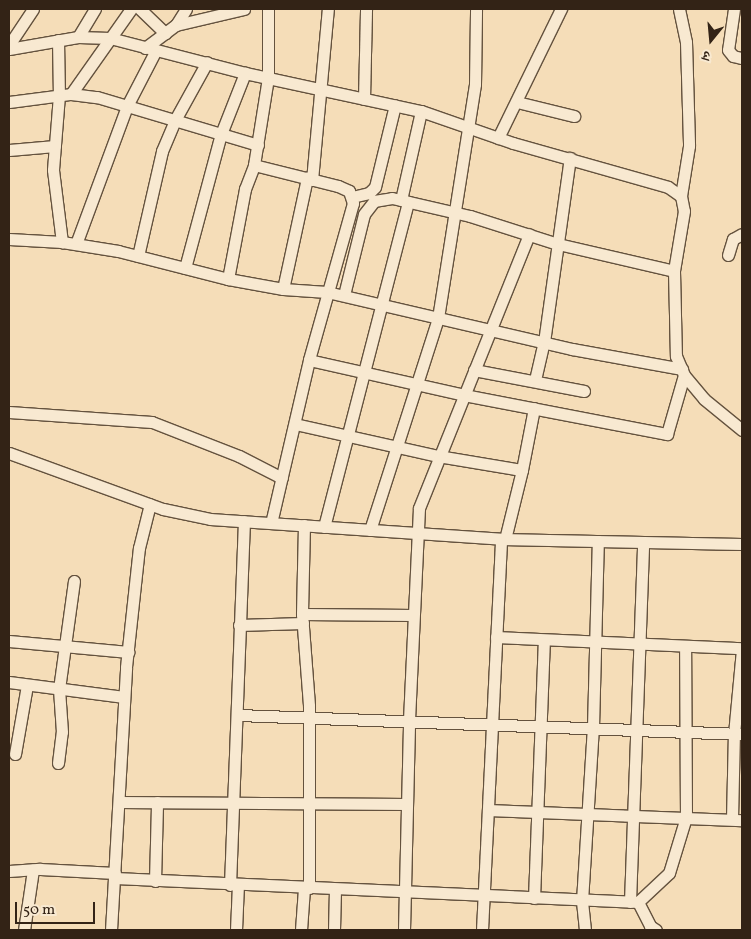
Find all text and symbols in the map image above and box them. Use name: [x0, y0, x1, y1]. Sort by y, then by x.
north arrow: [686, 15, 736, 65]
text: उ: [700, 45, 713, 65]
scale bar: [18, 892, 98, 924]
text: 50 m: [23, 900, 55, 921]

